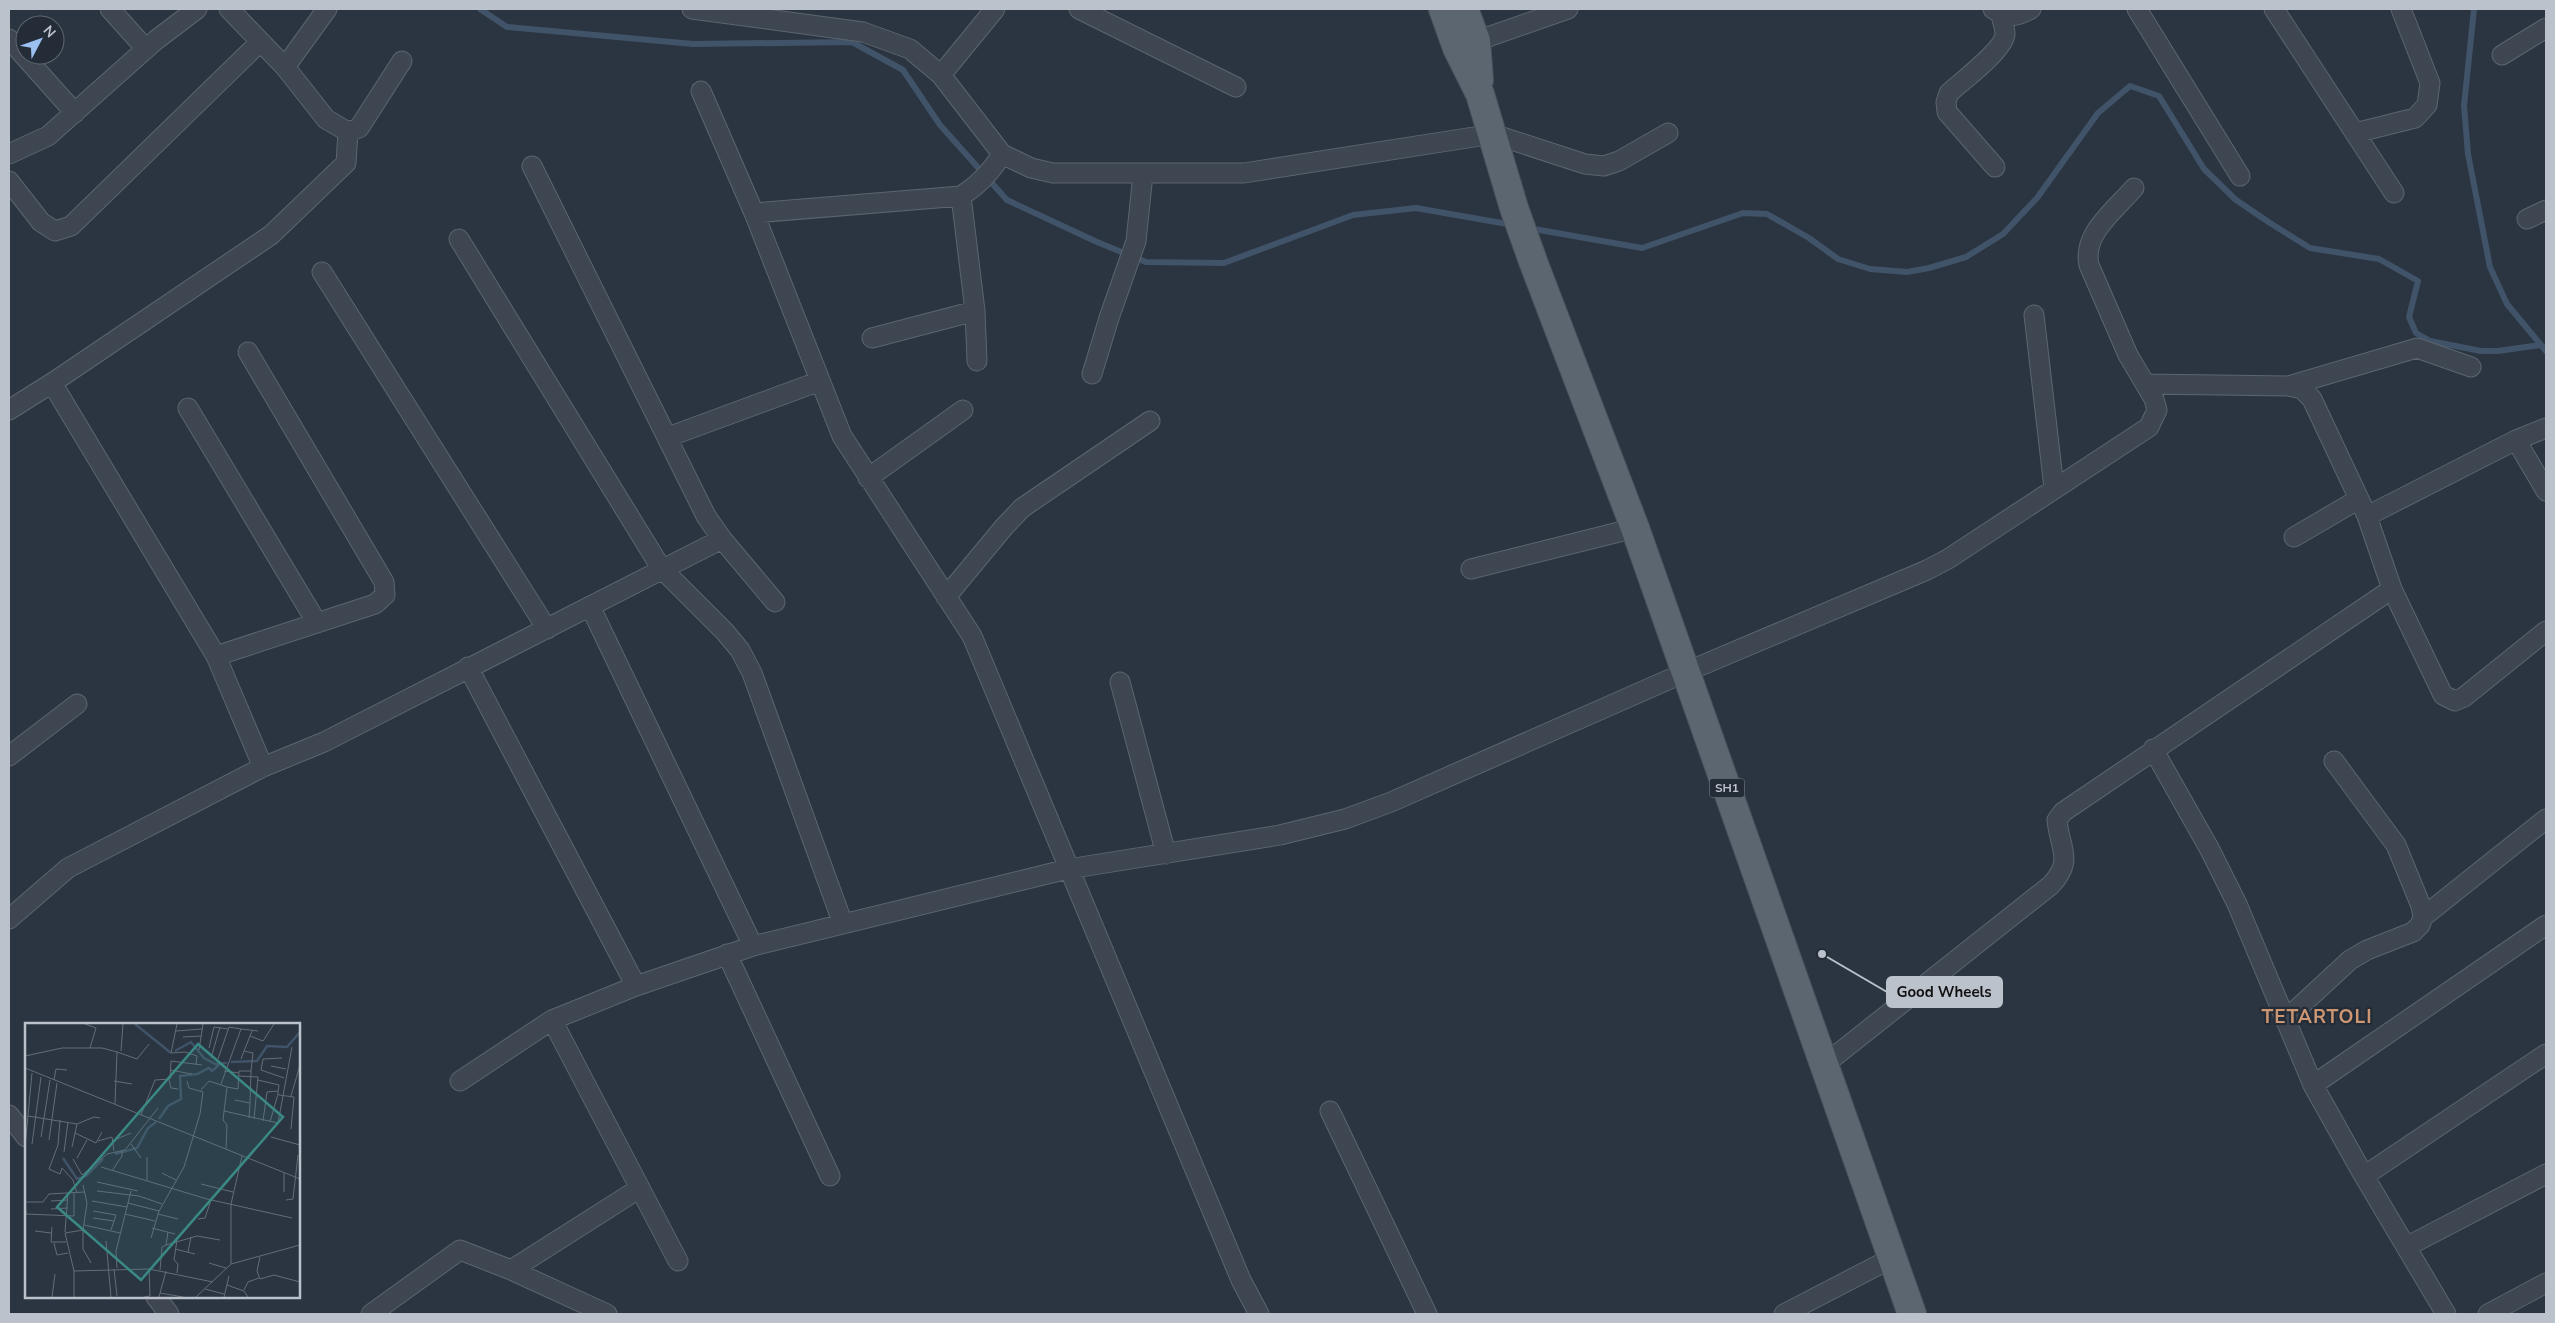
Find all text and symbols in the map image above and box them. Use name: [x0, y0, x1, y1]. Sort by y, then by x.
north arrow: [15, 15, 65, 65]
text: N: [39, 22, 60, 42]
road number: SH1: [1710, 778, 1744, 798]
callout: Good Wheels: [1887, 977, 2002, 1007]
text: Good Wheels: [1896, 982, 1992, 1002]
district label: TETARTOLI: [2261, 1004, 2373, 1030]
inset map: [25, 1023, 300, 1298]

